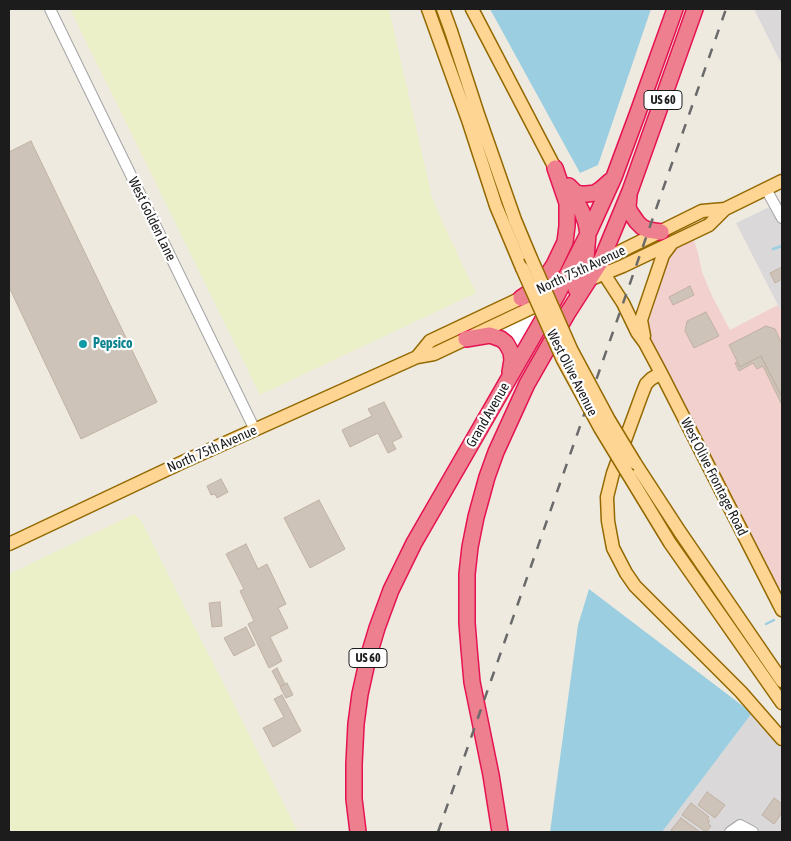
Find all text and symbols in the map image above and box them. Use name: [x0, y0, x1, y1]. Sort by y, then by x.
road number: US 60: [644, 90, 682, 110]
street label: West Golden Lane: [124, 174, 180, 264]
street label: North 75th Avenue: [534, 242, 628, 298]
street label: West Olive Avenue: [543, 327, 601, 419]
place label: Pepsico: [93, 336, 133, 352]
marker: Pepsico: [77, 338, 89, 350]
street label: Grand Avenue: [463, 380, 513, 450]
street label: West Olive Frontage Road: [677, 415, 751, 539]
street label: North 75th Avenue: [165, 422, 259, 476]
road number: US 60: [349, 648, 387, 668]

